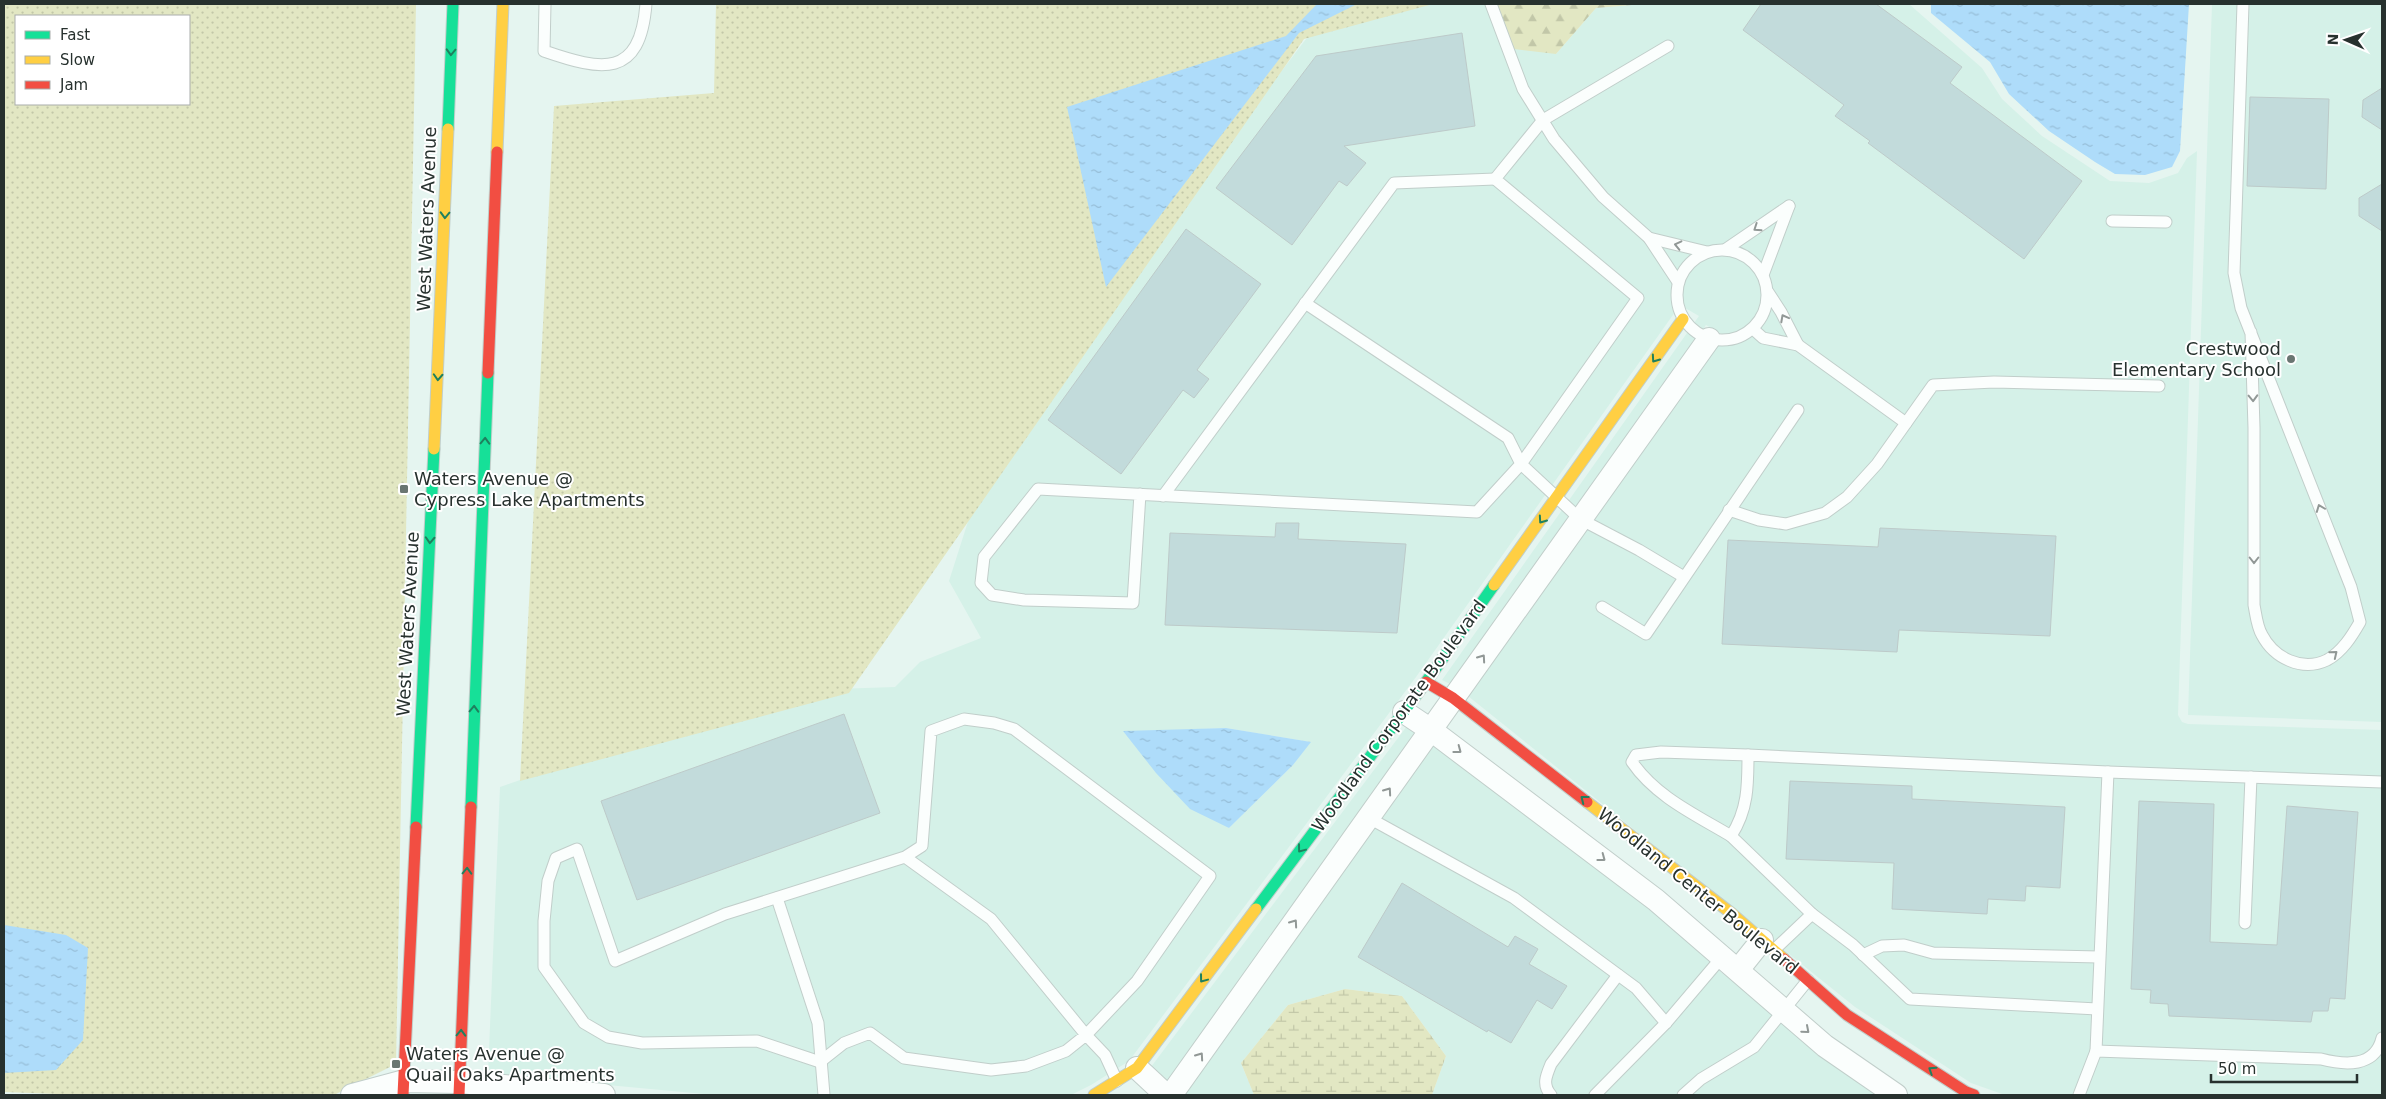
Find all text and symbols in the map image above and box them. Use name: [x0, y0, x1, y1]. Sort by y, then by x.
legend: [15, 15, 190, 105]
north arrow: [2321, 15, 2371, 65]
text: Fast: [60, 26, 90, 44]
text: N: [2325, 33, 2341, 46]
one-way arrow: [446, 49, 456, 57]
text: Slow: [60, 51, 95, 69]
text: Jam: [59, 76, 88, 94]
street label: West Waters Avenue: [413, 126, 440, 312]
one-way arrow: [439, 211, 450, 219]
one-way arrow: [1754, 222, 1763, 231]
one-way arrow: [1674, 240, 1682, 251]
one-way arrow: [1780, 314, 1790, 323]
place label: Crestwood Elementary School: [2112, 338, 2281, 380]
one-way arrow: [1652, 353, 1661, 363]
marker: Crestwood Elementary School: [2285, 353, 2297, 365]
one-way arrow: [433, 374, 443, 381]
one-way arrow: [2248, 394, 2259, 402]
one-way arrow: [479, 437, 490, 445]
place label: Waters Avenue @ Cypress Lake Apartments: [414, 468, 645, 510]
marker: Waters Avenue @ Cypress Lake Apartments: [398, 483, 410, 495]
one-way arrow: [2316, 504, 2326, 513]
one-way arrow: [1539, 514, 1547, 523]
street label: West Waters Avenue: [392, 531, 423, 717]
one-way arrow: [425, 536, 436, 544]
one-way arrow: [2249, 557, 2259, 565]
street label: Woodland Corporate Boulevard: [1307, 596, 1490, 836]
one-way arrow: [2328, 651, 2337, 659]
one-way arrow: [1476, 654, 1485, 664]
one-way arrow: [469, 704, 479, 712]
one-way arrow: [1452, 744, 1462, 753]
one-way arrow: [1382, 787, 1391, 797]
one-way arrow: [1580, 796, 1590, 805]
street label: Woodland Center Boulevard: [1594, 803, 1803, 978]
one-way arrow: [1298, 843, 1307, 853]
one-way arrow: [1596, 853, 1605, 861]
one-way arrow: [462, 867, 473, 875]
one-way arrow: [1288, 919, 1297, 929]
one-way arrow: [1201, 973, 1209, 982]
one-way arrow: [1801, 1024, 1810, 1033]
one-way arrow: [456, 1029, 466, 1037]
place label: Waters Avenue @ Quail Oaks Apartments: [406, 1043, 615, 1085]
one-way arrow: [1194, 1052, 1203, 1061]
scale bar: [2211, 1052, 2357, 1084]
marker: Waters Avenue @ Quail Oaks Apartments: [390, 1058, 402, 1070]
text: 50 m: [2218, 1060, 2256, 1078]
one-way arrow: [1929, 1067, 1938, 1077]

